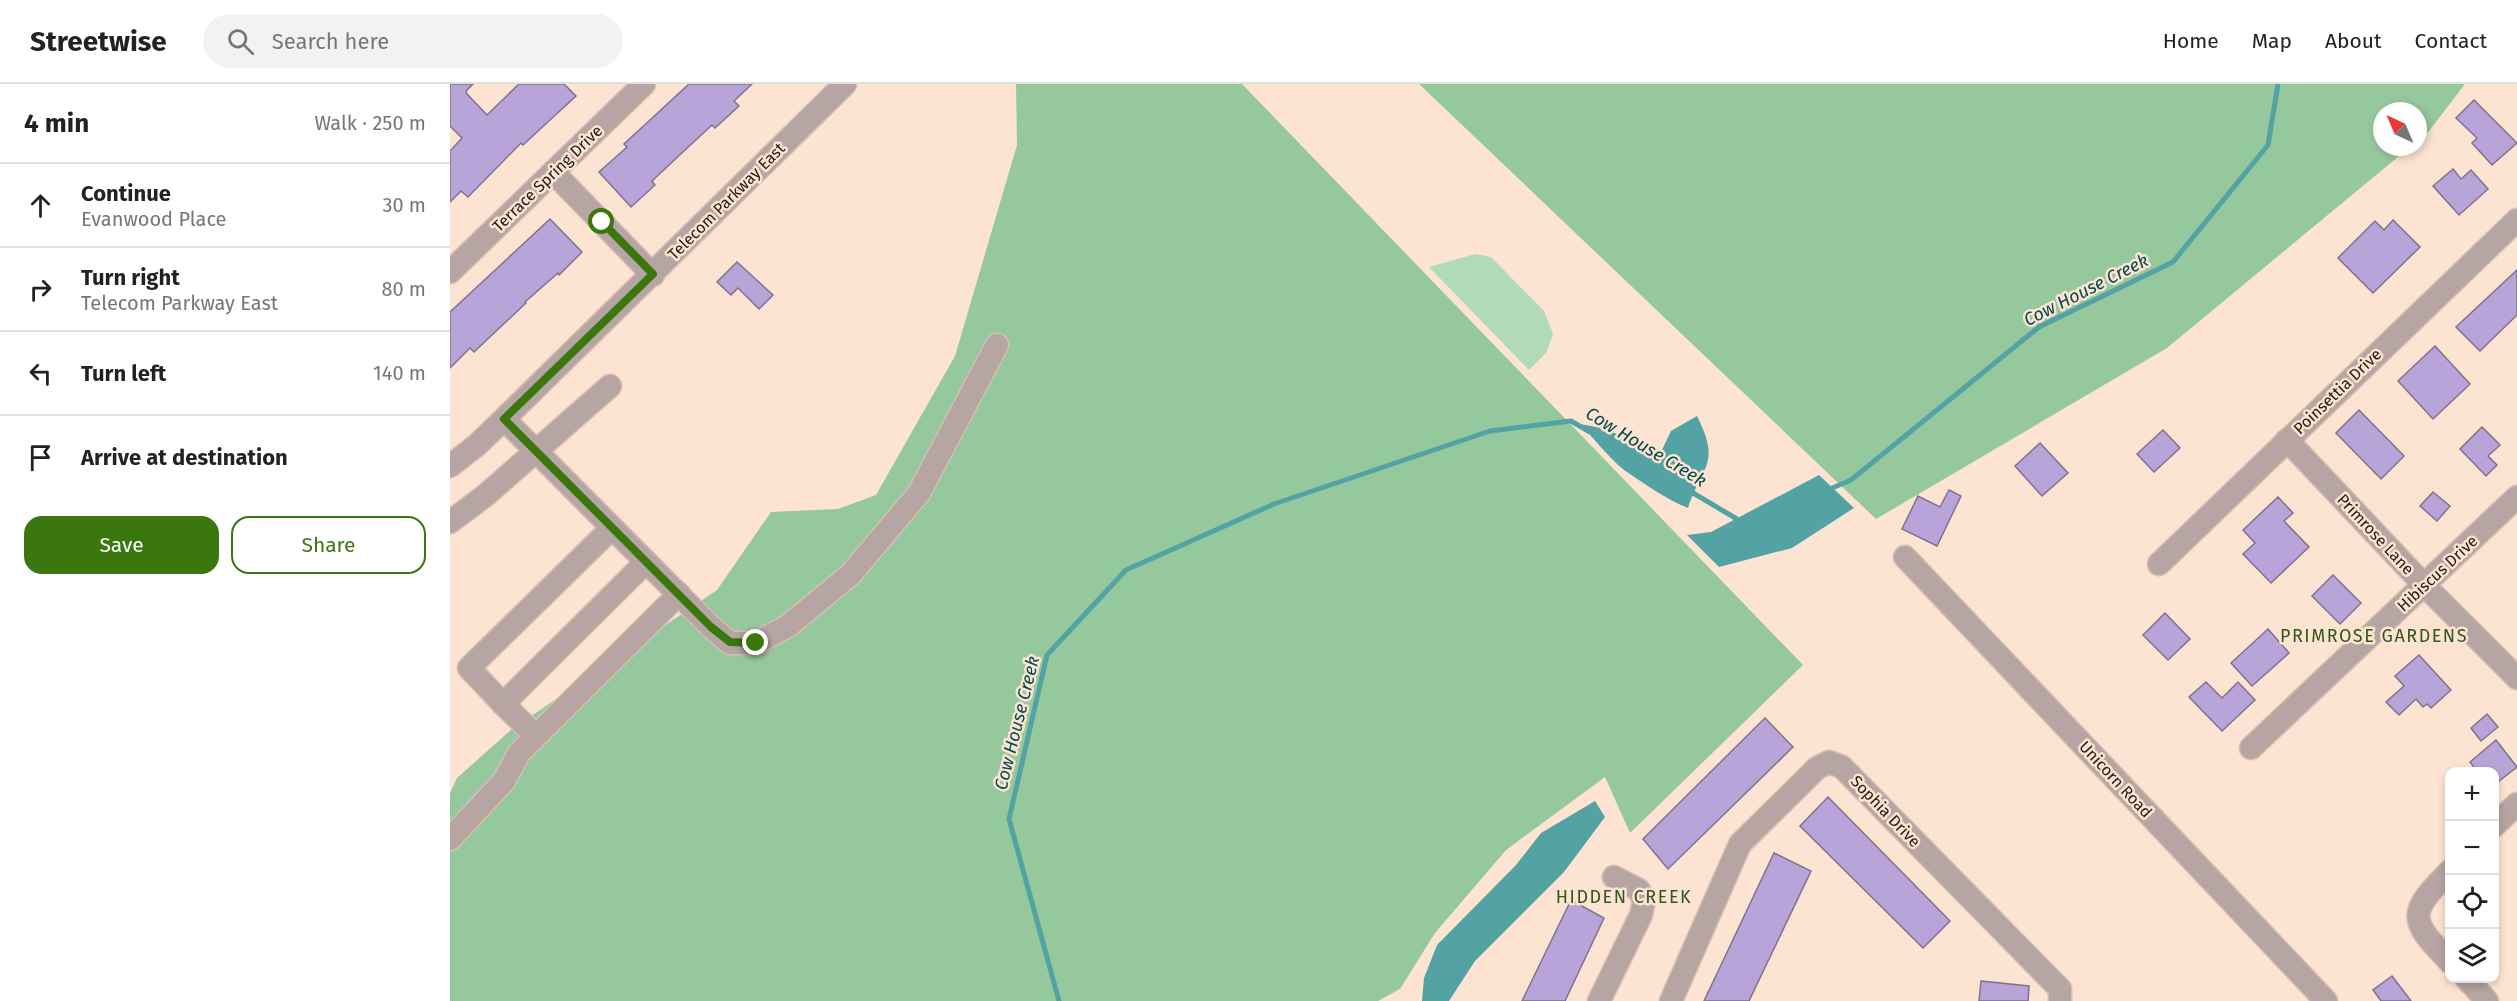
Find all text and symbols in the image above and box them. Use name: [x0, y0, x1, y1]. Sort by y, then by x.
search box: [203, 14, 623, 68]
text: Streetwise: [30, 25, 167, 58]
icon: search: [224, 25, 257, 58]
text: Search here: [272, 28, 389, 55]
text: Home: [2163, 28, 2219, 54]
text: Map: [2252, 28, 2292, 54]
text: About: [2325, 28, 2382, 54]
text: Contact: [2415, 28, 2487, 54]
north arrow: [2373, 102, 2427, 156]
text: 4 min: [24, 108, 89, 139]
text: Walk · 250 m: [314, 111, 426, 135]
street label: Terrace Spring Drive: [489, 121, 606, 236]
street label: Telecom Parkway East: [664, 139, 789, 264]
text: Continue: [81, 180, 171, 207]
icon: ahead: [24, 189, 57, 222]
text: 30 m: [382, 193, 426, 217]
text: Evanwood Place: [81, 207, 227, 231]
route start: [588, 208, 614, 234]
water label: Cow House Creek: [2020, 249, 2152, 331]
text: Turn right: [81, 264, 180, 291]
icon: right: [24, 273, 57, 306]
text: 80 m: [381, 277, 426, 301]
text: Telecom Parkway East: [81, 291, 278, 315]
street label: Poinsettia Drive: [2289, 345, 2385, 438]
icon: left: [24, 357, 57, 390]
text: Turn left: [81, 360, 166, 387]
text: 140 m: [373, 361, 426, 385]
water label: Cow House Creek: [1582, 402, 1711, 492]
icon: arrive: [24, 441, 57, 474]
text: Arrive at destination: [81, 444, 288, 471]
street label: Primrose Lane: [2333, 490, 2418, 579]
button: Save: [24, 516, 219, 574]
button: Share: [231, 516, 426, 574]
street label: Hibiscus Drive: [2393, 531, 2481, 615]
district label: PRIMROSE GARDENS: [2280, 625, 2468, 647]
route end: [742, 629, 768, 655]
water label: Cow House Creek: [990, 654, 1044, 792]
street label: Unicorn Road: [2075, 737, 2156, 822]
map controls: [2445, 767, 2499, 983]
button: +: [2445, 767, 2499, 821]
street label: Sophia Drive: [1847, 772, 1924, 851]
button: −: [2445, 821, 2499, 875]
button: locate: [2445, 875, 2499, 929]
district label: HIDDEN CREEK: [1556, 886, 1692, 908]
button: layers: [2445, 929, 2499, 983]

